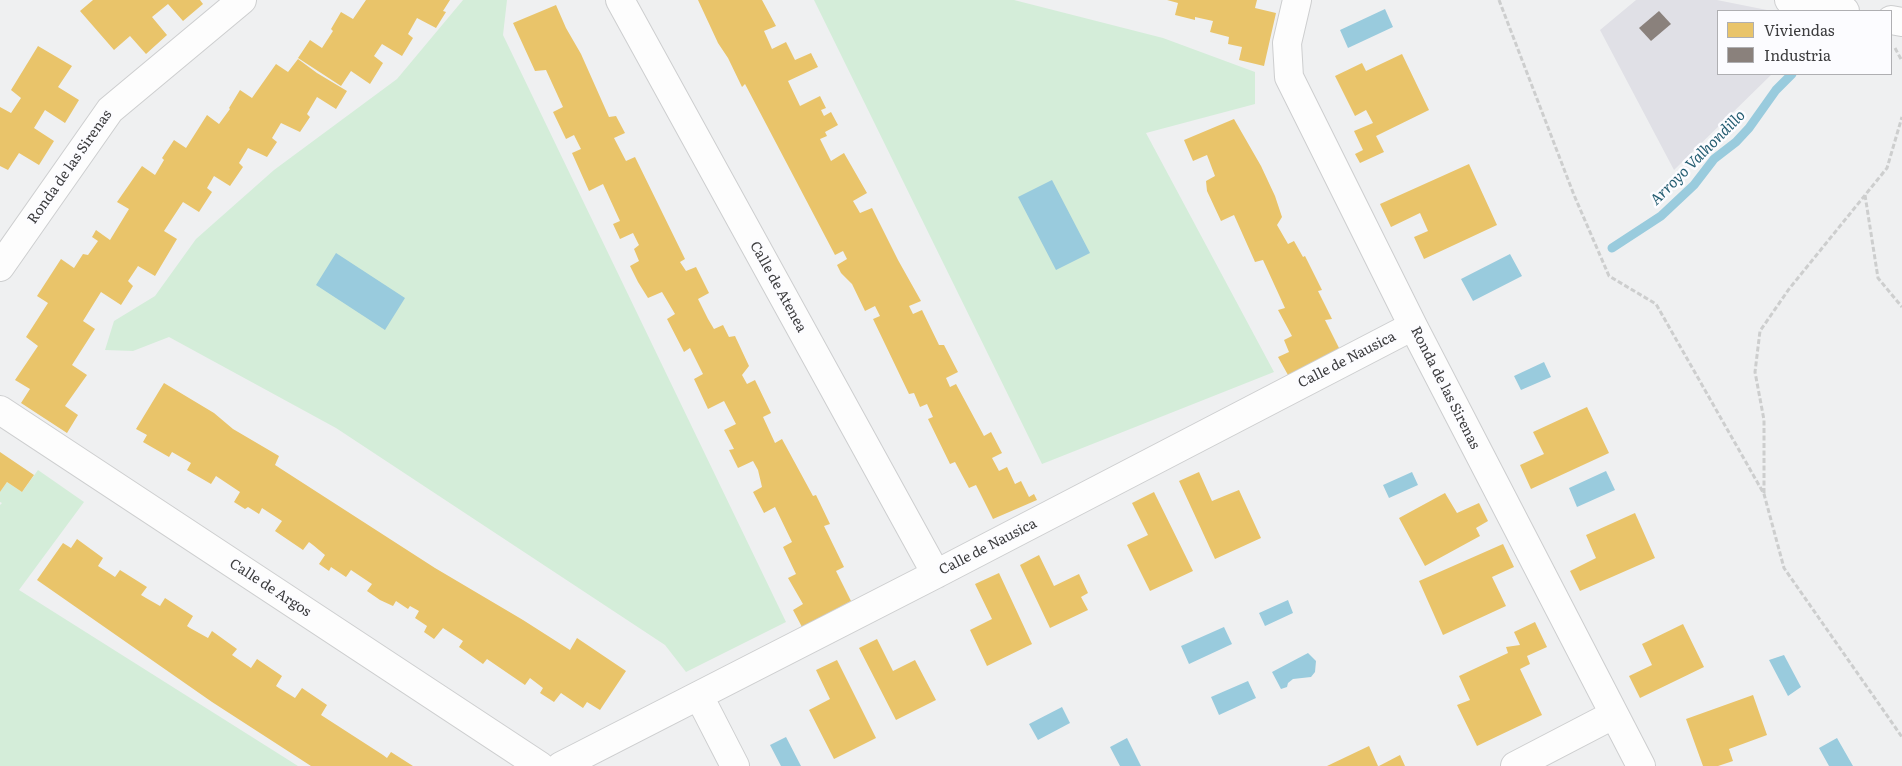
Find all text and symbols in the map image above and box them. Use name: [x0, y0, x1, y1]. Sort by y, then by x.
legend: [1717, 10, 1892, 75]
text: Viviendas: [1764, 18, 1835, 41]
text: Industria: [1764, 43, 1831, 66]
street label: Ronda de las Sirenas: [24, 107, 116, 227]
water label: Arroyo Valhondillo: [1647, 107, 1749, 209]
street label: Calle de Atenea: [746, 239, 810, 335]
street label: Ronda de las Sirenas: [1407, 324, 1483, 452]
street label: Calle de Nausica: [1295, 328, 1399, 392]
street label: Calle de Nausica: [936, 515, 1040, 579]
street label: Calle de Argos: [226, 555, 314, 621]

